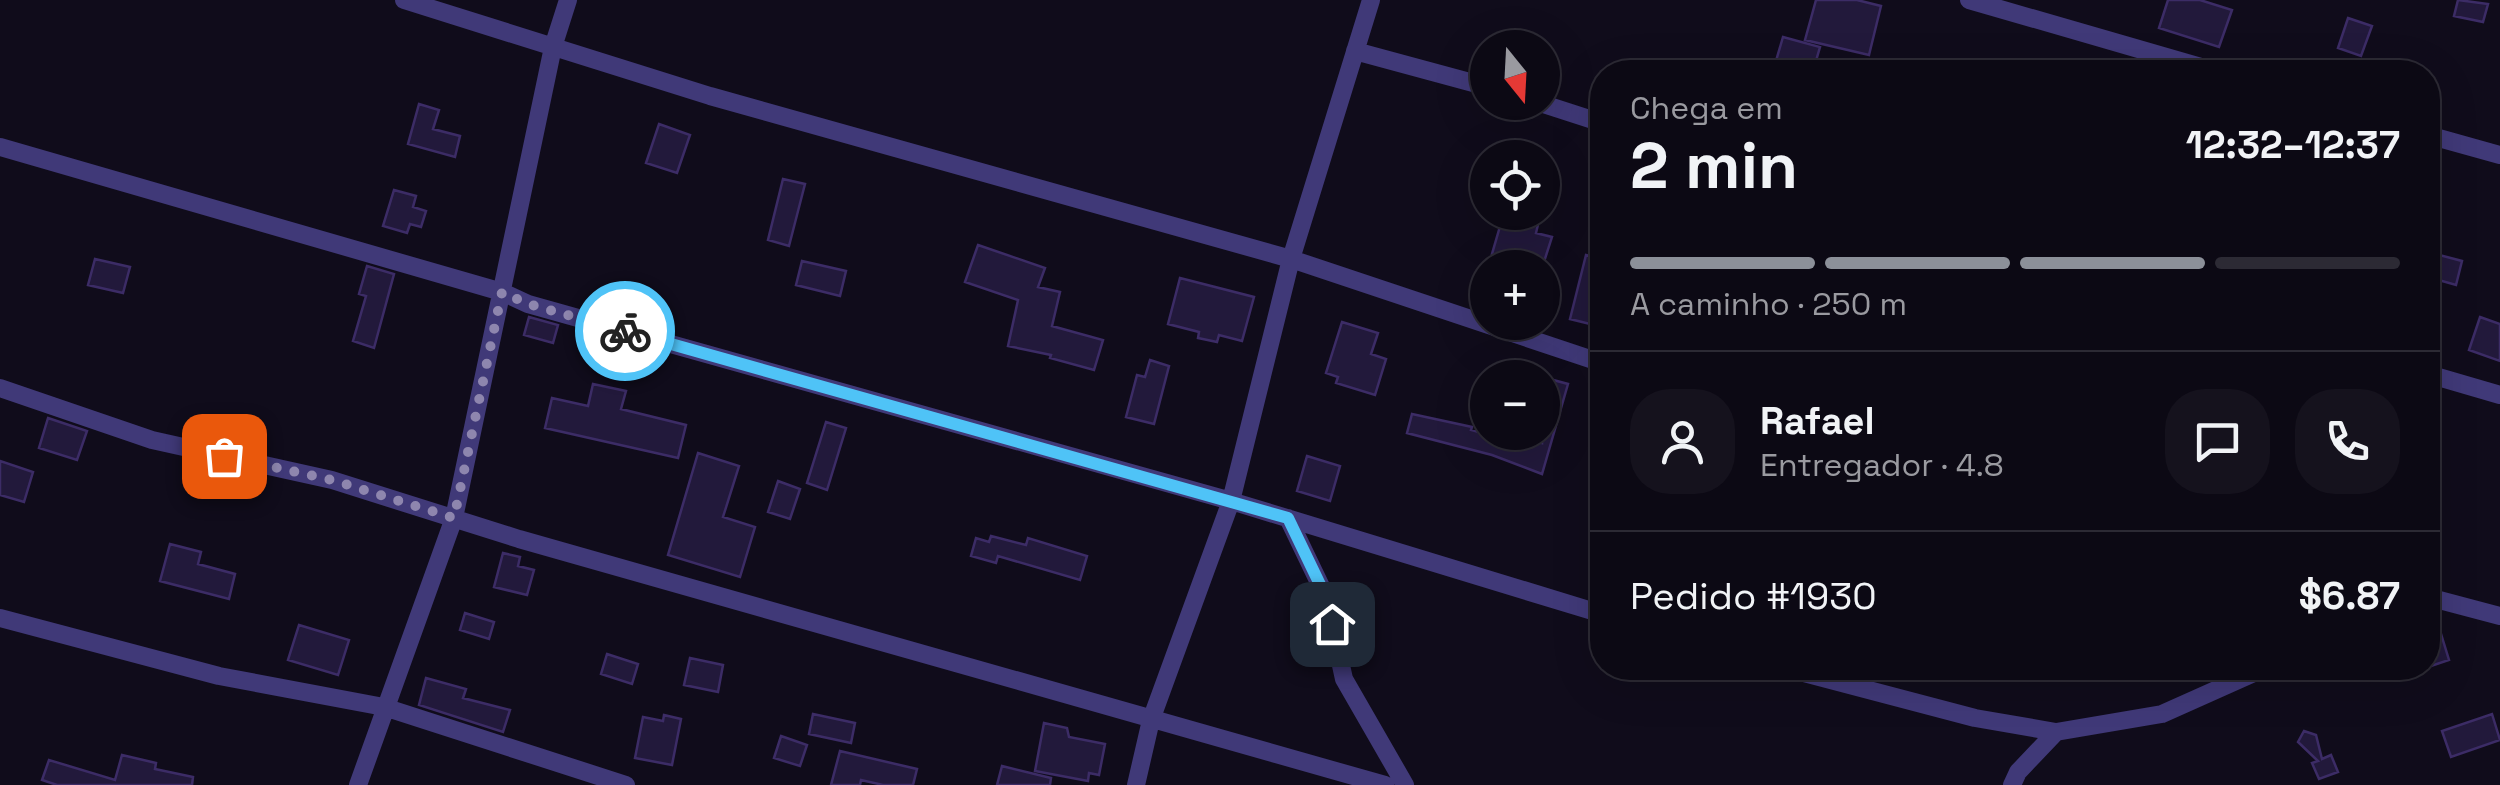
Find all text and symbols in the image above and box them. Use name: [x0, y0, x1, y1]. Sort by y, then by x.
north arrow: [1470, 30, 1560, 120]
map controls: [1470, 30, 1560, 450]
text: Chega em: [1630, 88, 1783, 128]
text: 12:32–12:37: [2186, 121, 2400, 169]
text: 2 min: [1630, 124, 1798, 207]
button: locate: [1470, 140, 1560, 230]
button: +: [1470, 250, 1560, 340]
courier: [575, 281, 675, 381]
text: A caminho · 250 m: [1630, 284, 1907, 324]
icon: bike: [598, 304, 653, 359]
button: −: [1470, 360, 1560, 450]
button: person: [1630, 389, 1735, 494]
button: chat: [2165, 389, 2270, 494]
button: phone: [2295, 389, 2400, 494]
text: Rafael: [1760, 397, 1875, 445]
pin: [182, 414, 267, 499]
icon: bag: [197, 429, 252, 484]
text: Entregador · 4.8: [1760, 445, 2004, 485]
text: Pedido #1930: [1630, 572, 1877, 620]
text: $6.87: [2299, 572, 2400, 620]
pin: [1290, 582, 1375, 667]
icon: home: [1305, 597, 1360, 652]

